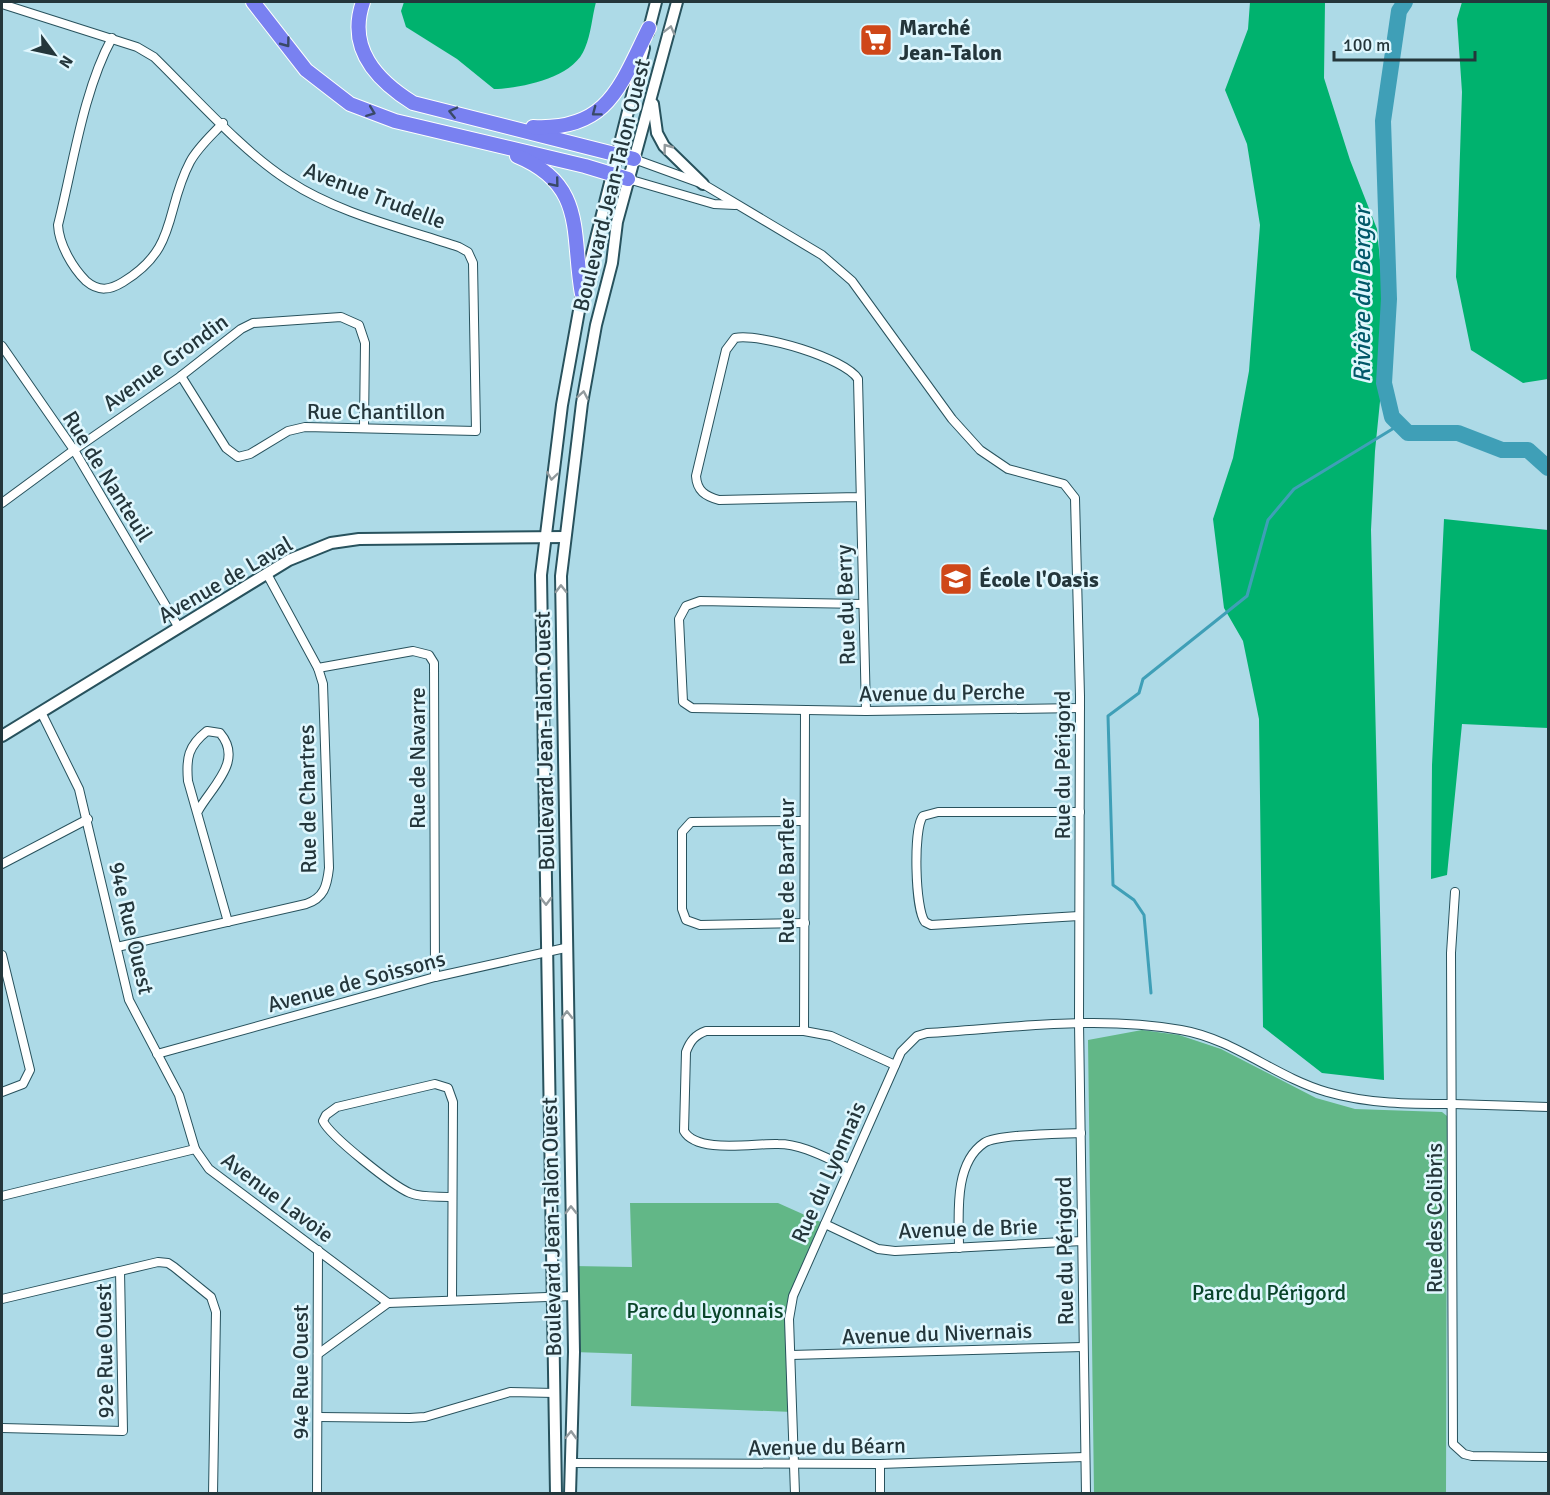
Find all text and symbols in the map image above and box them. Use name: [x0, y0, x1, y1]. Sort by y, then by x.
place label: Marché Jean-Talon: [899, 14, 1002, 66]
supermarket icon: Marché Jean-Talon: [858, 22, 894, 58]
north arrow: [24, 24, 84, 84]
scale bar: [1334, 24, 1475, 62]
one-way arrow: [662, 25, 675, 35]
text: 100 m: [1343, 34, 1390, 56]
one-way arrow: [279, 36, 290, 47]
text: N: [54, 52, 77, 72]
street label: Boulevard Jean-Talon Ouest: [567, 56, 656, 314]
one-way arrow: [364, 105, 375, 117]
one-way arrow: [592, 105, 603, 116]
one-way arrow: [448, 107, 458, 120]
one-way arrow: [663, 143, 674, 154]
street label: Avenue Trudelle: [300, 156, 450, 235]
one-way arrow: [548, 176, 559, 187]
water label: Rivière du Berger: [1347, 204, 1377, 383]
street label: Avenue Grondin: [97, 308, 233, 417]
one-way arrow: [577, 391, 589, 400]
street label: Rue Chantillon: [307, 398, 445, 425]
street label: Rue de Nanteuil: [57, 406, 159, 547]
one-way arrow: [547, 471, 559, 481]
street label: Avenue de Laval: [153, 530, 297, 629]
street label: Rue du Berry: [830, 544, 861, 666]
school or university icon: École l'Oasis: [938, 561, 974, 597]
place label: École l'Oasis: [979, 566, 1099, 593]
one-way arrow: [555, 584, 568, 593]
street label: Boulevard Jean-Talon Ouest: [529, 611, 560, 871]
street label: Avenue du Perche: [859, 678, 1025, 707]
street label: Rue de Navarre: [404, 687, 431, 829]
street label: Rue du Périgord: [1049, 690, 1076, 840]
street label: Rue de Chartres: [293, 724, 322, 874]
street label: Rue de Barfleur: [773, 798, 800, 944]
street label: 94e Rue Ouest: [103, 859, 160, 997]
one-way arrow: [540, 897, 552, 906]
street label: Avenue de Soissons: [264, 945, 448, 1018]
one-way arrow: [561, 1010, 573, 1019]
street label: Boulevard Jean-Talon Ouest: [536, 1097, 567, 1357]
street label: Rue du Lyonnais: [785, 1097, 872, 1247]
street label: Rue des Colibris: [1421, 1143, 1448, 1293]
street label: Avenue Lavoie: [216, 1146, 339, 1248]
street label: Rue du Périgord: [1050, 1176, 1079, 1326]
one-way arrow: [565, 1205, 578, 1214]
street label: Avenue de Brie: [898, 1213, 1038, 1244]
park label: Parc du Périgord: [1192, 1279, 1346, 1306]
street label: 92e Rue Ouest: [90, 1283, 119, 1419]
park label: Parc du Lyonnais: [626, 1297, 784, 1324]
street label: 94e Rue Ouest: [287, 1304, 314, 1439]
street label: Avenue du Nivernais: [841, 1317, 1033, 1350]
one-way arrow: [564, 1431, 577, 1440]
street label: Avenue du Béarn: [748, 1432, 906, 1461]

